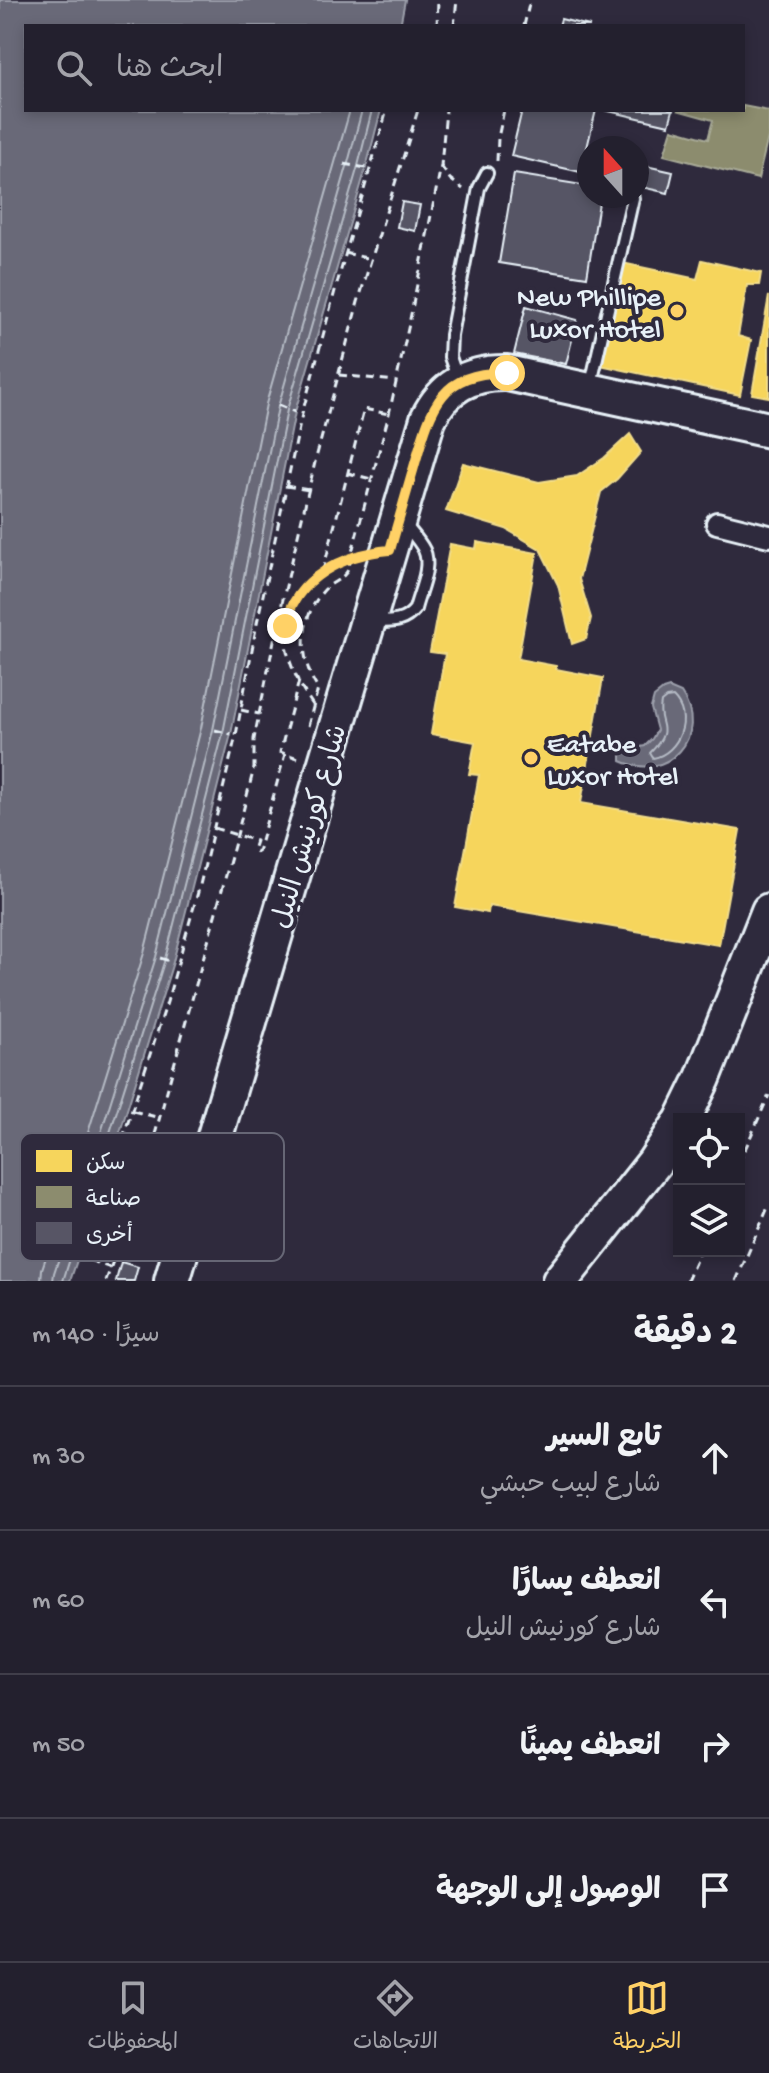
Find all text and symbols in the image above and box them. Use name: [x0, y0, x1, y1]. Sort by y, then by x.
search box: [24, 24, 745, 112]
icon: search: [52, 46, 96, 90]
text: ابحث هنا: [116, 53, 223, 88]
north arrow: [577, 136, 649, 208]
place label: New Phillipe Luxor Hotel: [517, 283, 662, 348]
marker: New Phillipe Luxor Hotel: [668, 302, 686, 320]
route start: [489, 355, 525, 391]
route end: [267, 608, 303, 644]
street label: شارع كورنيش النيل: [266, 721, 356, 933]
place label: Eatabe Luxor Hotel: [547, 730, 679, 795]
marker: Eatabe Luxor Hotel: [522, 749, 540, 767]
map controls: [673, 1113, 745, 1257]
button: locate: [673, 1113, 745, 1185]
legend: [20, 1133, 284, 1261]
text: سكن: [86, 1152, 126, 1178]
button: layers: [673, 1185, 745, 1257]
text: صناعة: [86, 1188, 141, 1214]
text: أخرى: [86, 1220, 133, 1250]
text: 2 دقيقة: [634, 1316, 737, 1356]
text: سيرًا · 140 m: [32, 1321, 160, 1352]
text: تابع السير: [547, 1422, 661, 1457]
icon: ahead: [693, 1436, 737, 1480]
text: 30 m: [32, 1443, 85, 1474]
text: شارع لبيب حبشي: [480, 1471, 661, 1502]
text: انعطف يسارًا: [512, 1566, 661, 1601]
icon: left: [693, 1580, 737, 1624]
text: 60 m: [32, 1587, 85, 1618]
text: شارع كورنيش النيل: [465, 1615, 661, 1646]
icon: right: [693, 1724, 737, 1768]
text: 50 m: [32, 1731, 85, 1762]
text: انعطف يمينًا: [520, 1731, 661, 1766]
icon: arrive: [693, 1868, 737, 1912]
text: الوصول إلى الوجهة: [436, 1875, 661, 1910]
tab: المحفوظات: [87, 1976, 178, 2060]
tab: الاتجاهات: [353, 1976, 438, 2060]
tab: الخريطة: [613, 1976, 682, 2060]

